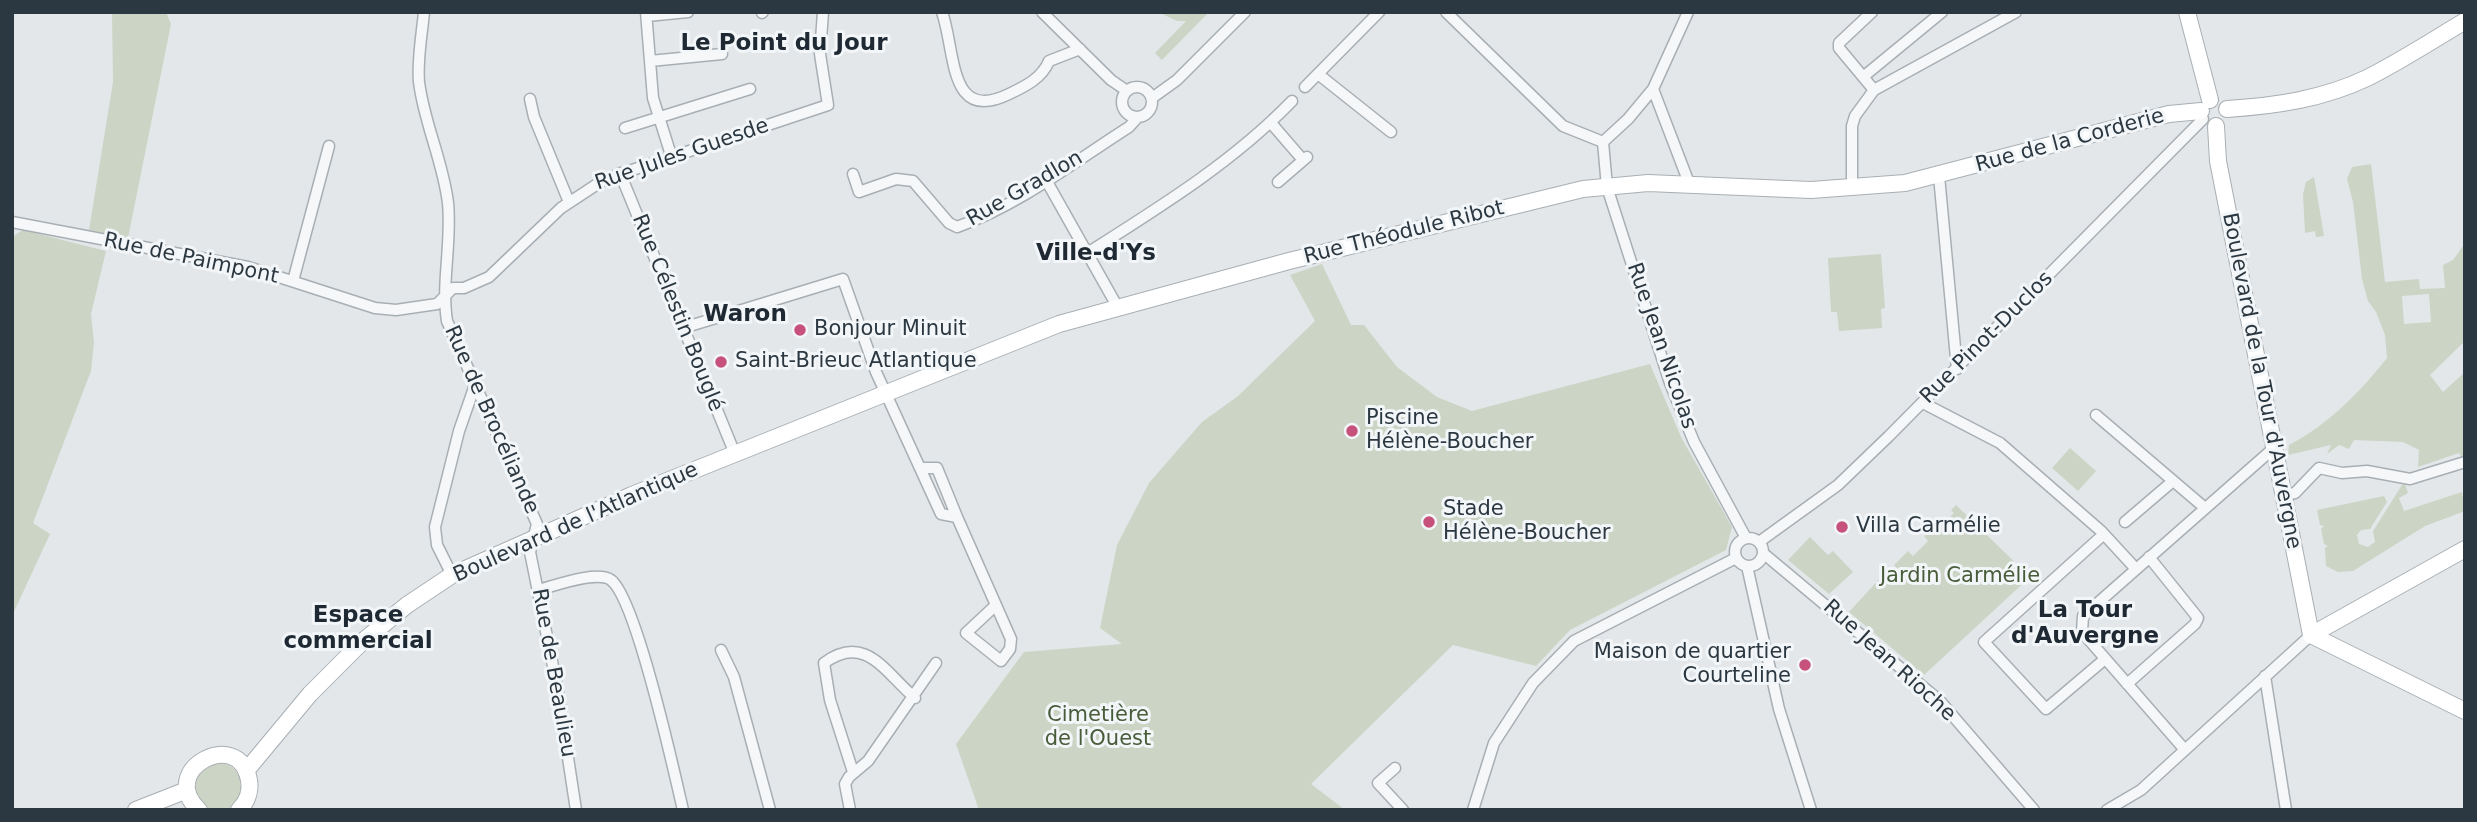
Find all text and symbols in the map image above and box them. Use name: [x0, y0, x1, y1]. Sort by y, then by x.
district label: Le Point du Jour: [680, 30, 888, 58]
street label: Rue de la Corderie: [1973, 104, 2167, 178]
street label: Rue Jules Guesde: [592, 113, 772, 197]
street label: Rue Gradlon: [963, 146, 1087, 232]
street label: Rue Théodule Ribot: [1301, 196, 1507, 270]
street label: Rue Célestin Bouglé: [626, 211, 728, 415]
street label: Boulevard de la Tour d'Auvergne: [2216, 211, 2306, 551]
street label: Rue de Paimpont: [101, 228, 281, 290]
district label: Ville-d'Ys: [1036, 240, 1156, 268]
street label: Rue Jean Nicolas: [1621, 260, 1701, 432]
street label: Rue Pinot-Duclos: [1915, 266, 2059, 410]
district label: Waron: [703, 301, 787, 329]
place label: Bonjour Minuit: [814, 317, 967, 343]
street label: Rue de Brocéliande: [438, 322, 544, 518]
marker: Bonjour Minuit: [792, 322, 808, 338]
place label: Saint-Brieuc Atlantique: [735, 349, 977, 375]
marker: Saint-Brieuc Atlantique: [713, 354, 729, 370]
place label: Piscine Hélène-Boucher: [1366, 406, 1533, 456]
marker: Piscine Hélène-Boucher: [1344, 423, 1360, 439]
street label: Boulevard de l'Atlantique: [450, 458, 702, 588]
place label: Stade Hélène-Boucher: [1443, 497, 1610, 547]
marker: Stade Hélène-Boucher: [1421, 514, 1437, 530]
place label: Villa Carmélie: [1856, 514, 2001, 540]
marker: Villa Carmélie: [1834, 519, 1850, 535]
park label: Jardin Carmélie: [1880, 564, 2040, 590]
street label: Rue de Beaulieu: [526, 587, 580, 759]
street label: Rue Jean Rioche: [1818, 595, 1960, 727]
district label: La Tour d'Auvergne: [2011, 597, 2159, 651]
district label: Espace commercial: [283, 602, 433, 656]
place label: Maison de quartier Courteline: [1594, 640, 1791, 690]
marker: Maison de quartier Courteline: [1797, 657, 1813, 673]
park label: Cimetière de l'Ouest: [1045, 703, 1151, 753]

